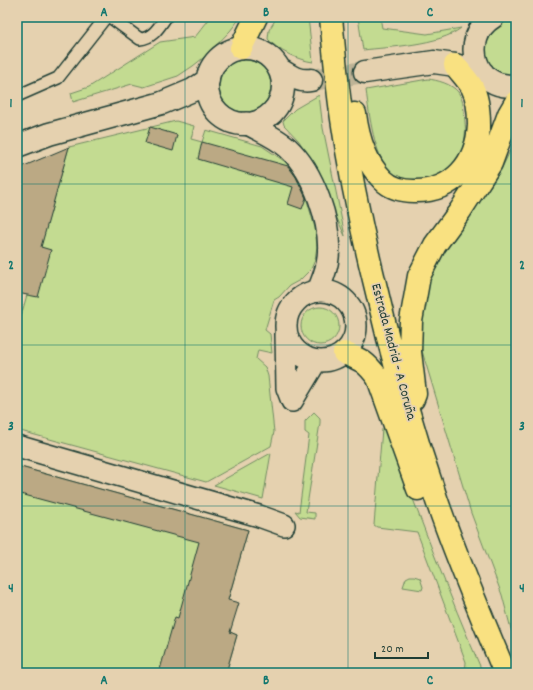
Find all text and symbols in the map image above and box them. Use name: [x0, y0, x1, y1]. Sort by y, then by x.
text: A: [100, 4, 108, 23]
text: B: [263, 4, 269, 23]
text: C: [427, 4, 434, 23]
text: 1: [10, 95, 13, 114]
text: 1: [521, 95, 524, 114]
text: 2: [8, 257, 14, 276]
text: 2: [519, 257, 525, 276]
street label: Estrada Madrid - A Coruña: [365, 281, 421, 423]
text: 3: [8, 418, 14, 437]
text: 3: [519, 418, 525, 437]
text: 4: [8, 580, 14, 599]
text: 4: [519, 580, 525, 599]
scale bar: [375, 634, 428, 660]
text: 20 m: [381, 641, 404, 658]
text: A: [100, 672, 108, 690]
text: B: [263, 672, 269, 690]
text: C: [427, 672, 434, 690]

